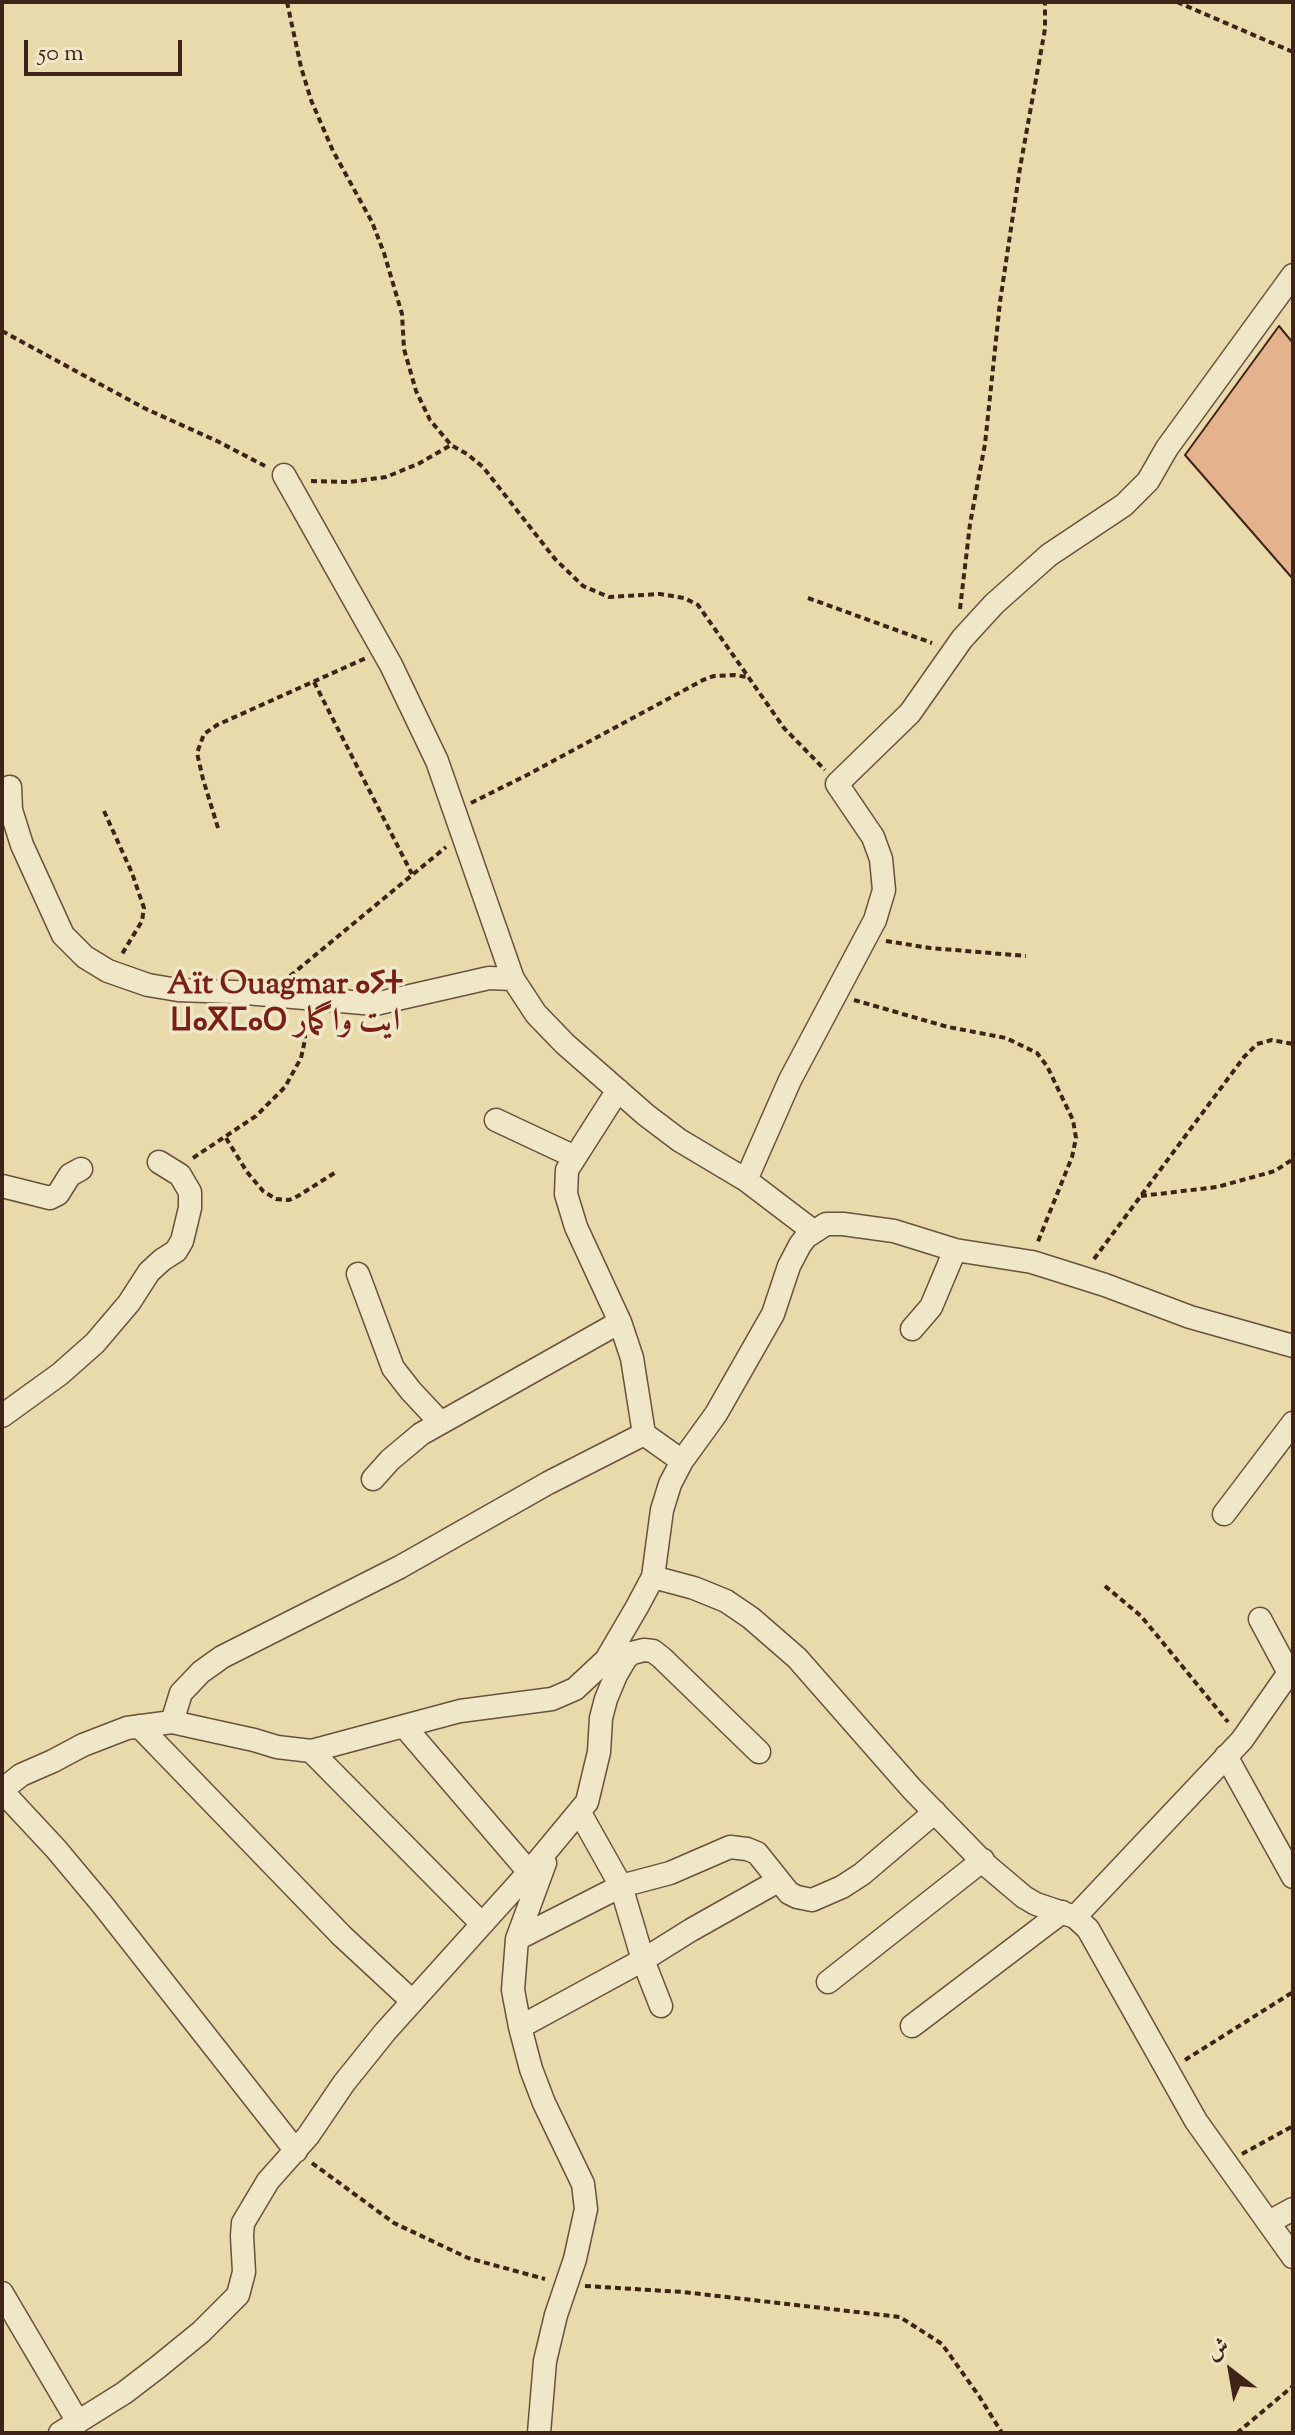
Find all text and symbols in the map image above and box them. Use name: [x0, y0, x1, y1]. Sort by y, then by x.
scale bar: [28, 24, 186, 74]
text: 50 m: [38, 37, 84, 71]
district label: Aït Ouagmar ⴰⵢⵜ ⵡⴰⴳⵎⴰⵔ ايت واگمار: [167, 969, 403, 1044]
north arrow: [1191, 2331, 1271, 2411]
text: ش: [1201, 2331, 1236, 2370]

